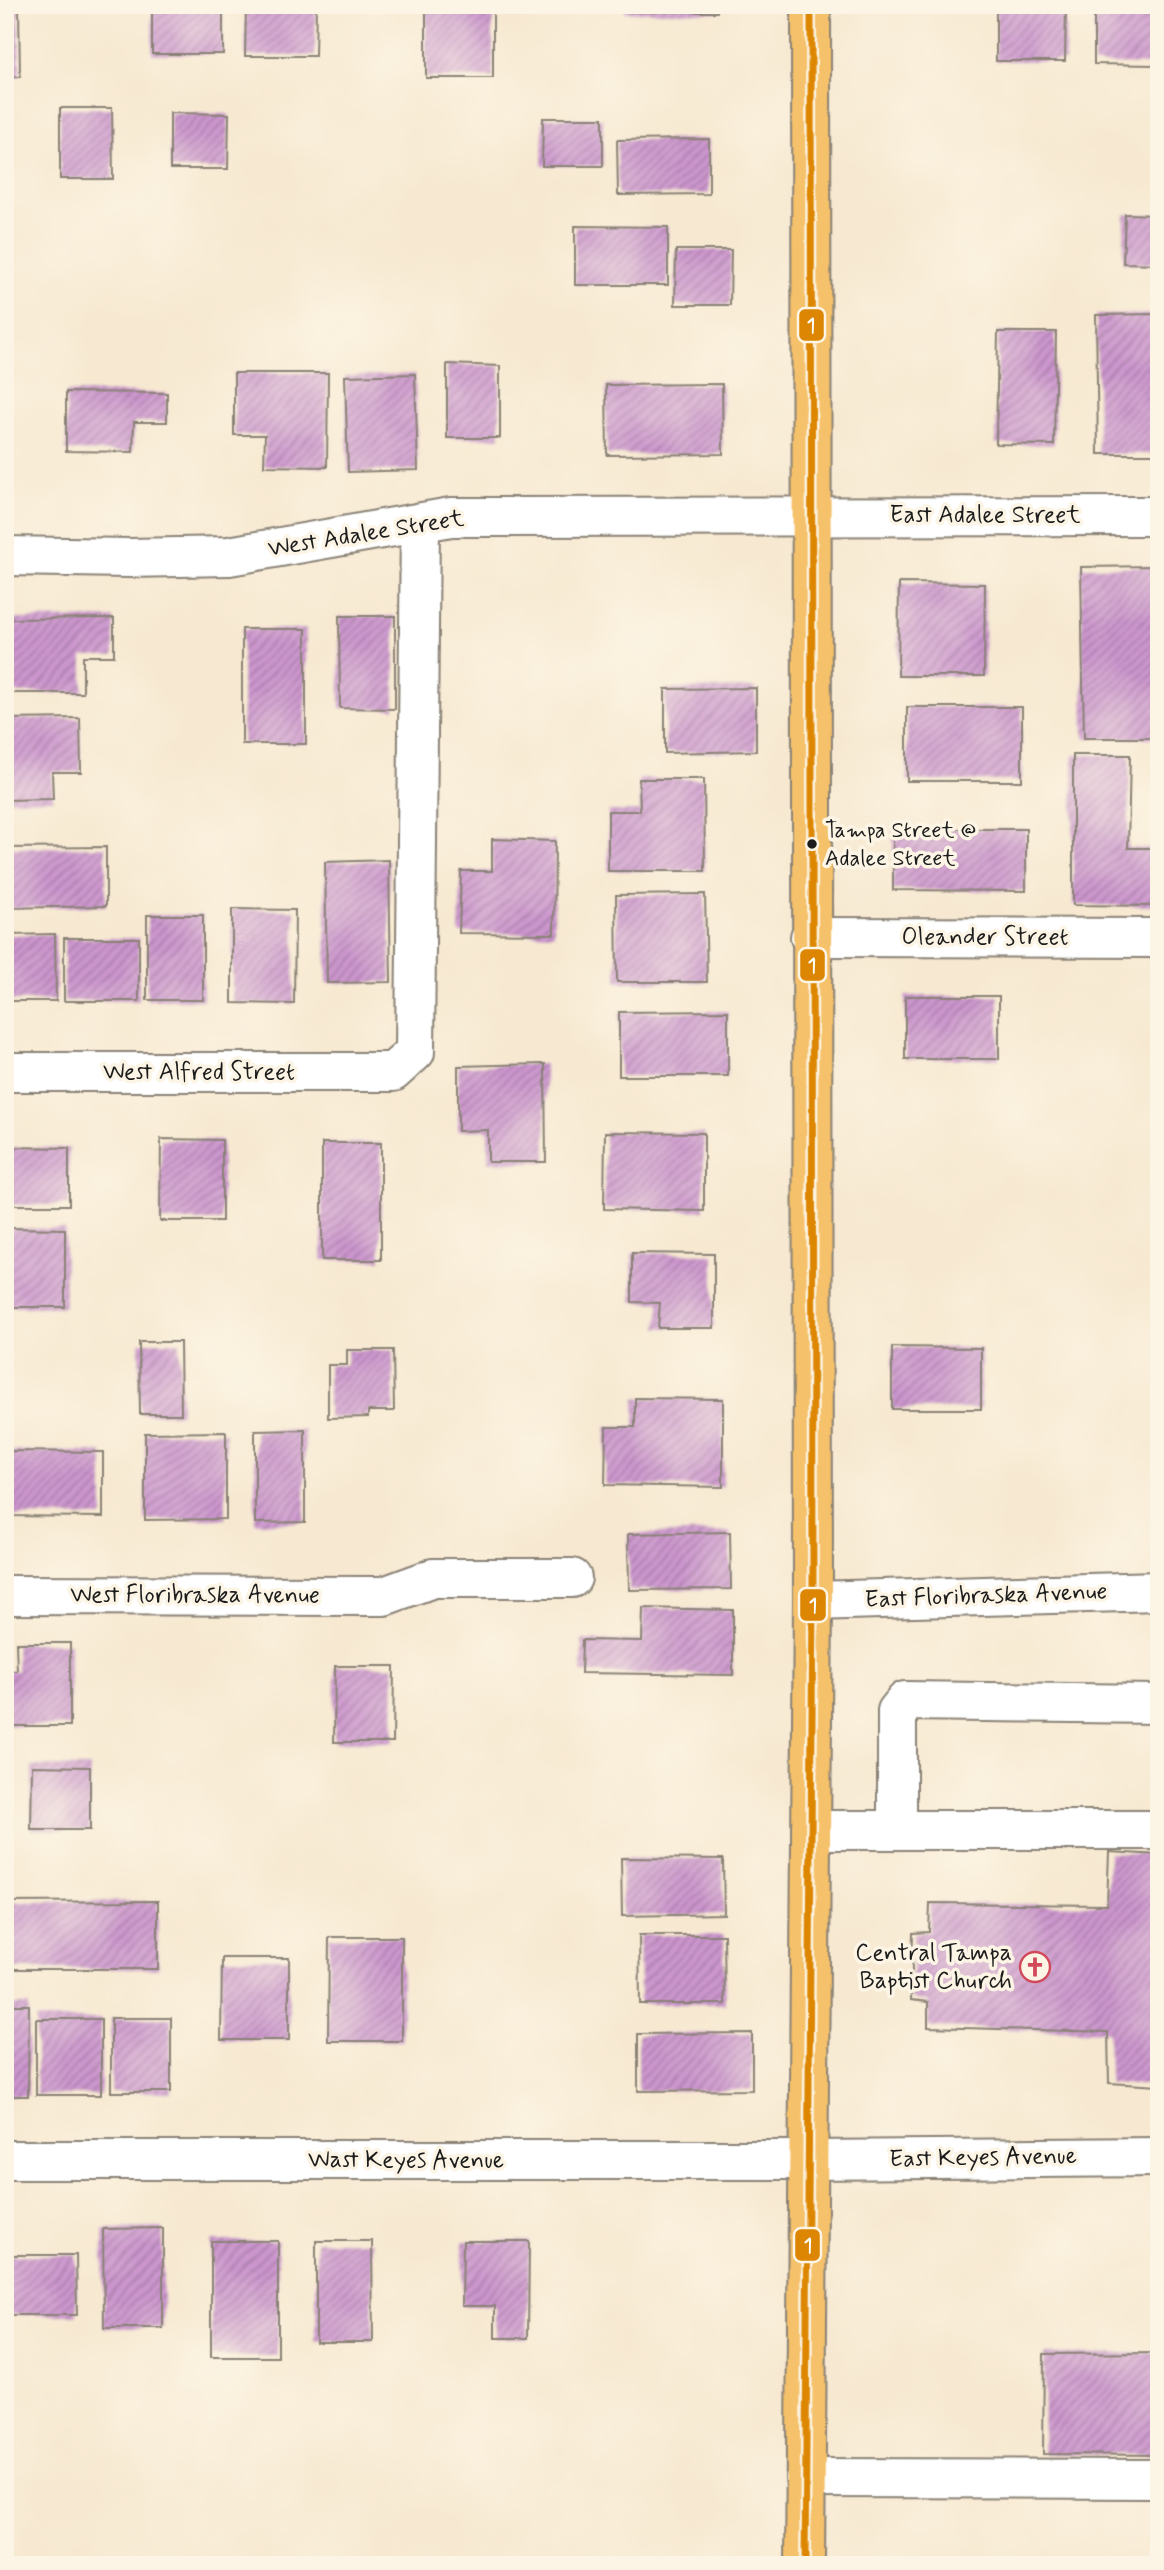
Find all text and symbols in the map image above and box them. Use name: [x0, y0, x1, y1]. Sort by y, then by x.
line badge: 1: [798, 308, 825, 342]
text: 1: [807, 314, 815, 339]
street label: East Adalee Street: [889, 500, 1081, 531]
street label: West Adalee Street: [266, 503, 466, 565]
place label: Tampa Street @ Adalee Street: [825, 817, 976, 873]
marker: Tampa Street @ Adalee Street: [805, 837, 819, 851]
street label: Oleander Street: [902, 922, 1068, 953]
line badge: 1: [799, 948, 826, 982]
text: 1: [808, 954, 816, 979]
street label: West Alfred Street: [103, 1057, 295, 1088]
street label: East Floribraska Avenue: [864, 1576, 1108, 1616]
street label: West Floribraska Avenue: [70, 1580, 320, 1611]
line badge: 1: [799, 1588, 827, 1622]
text: 1: [809, 1594, 817, 1619]
place label: Central Tampa Baptist Church: [855, 1938, 1012, 1997]
church icon: Central Tampa Baptist Church: [1018, 1950, 1052, 1984]
street label: East Keyes Avenue: [889, 2141, 1077, 2175]
street label: Wast Keyes Avenue: [308, 2145, 504, 2176]
line badge: 1: [794, 2228, 821, 2262]
text: 1: [804, 2234, 812, 2259]

